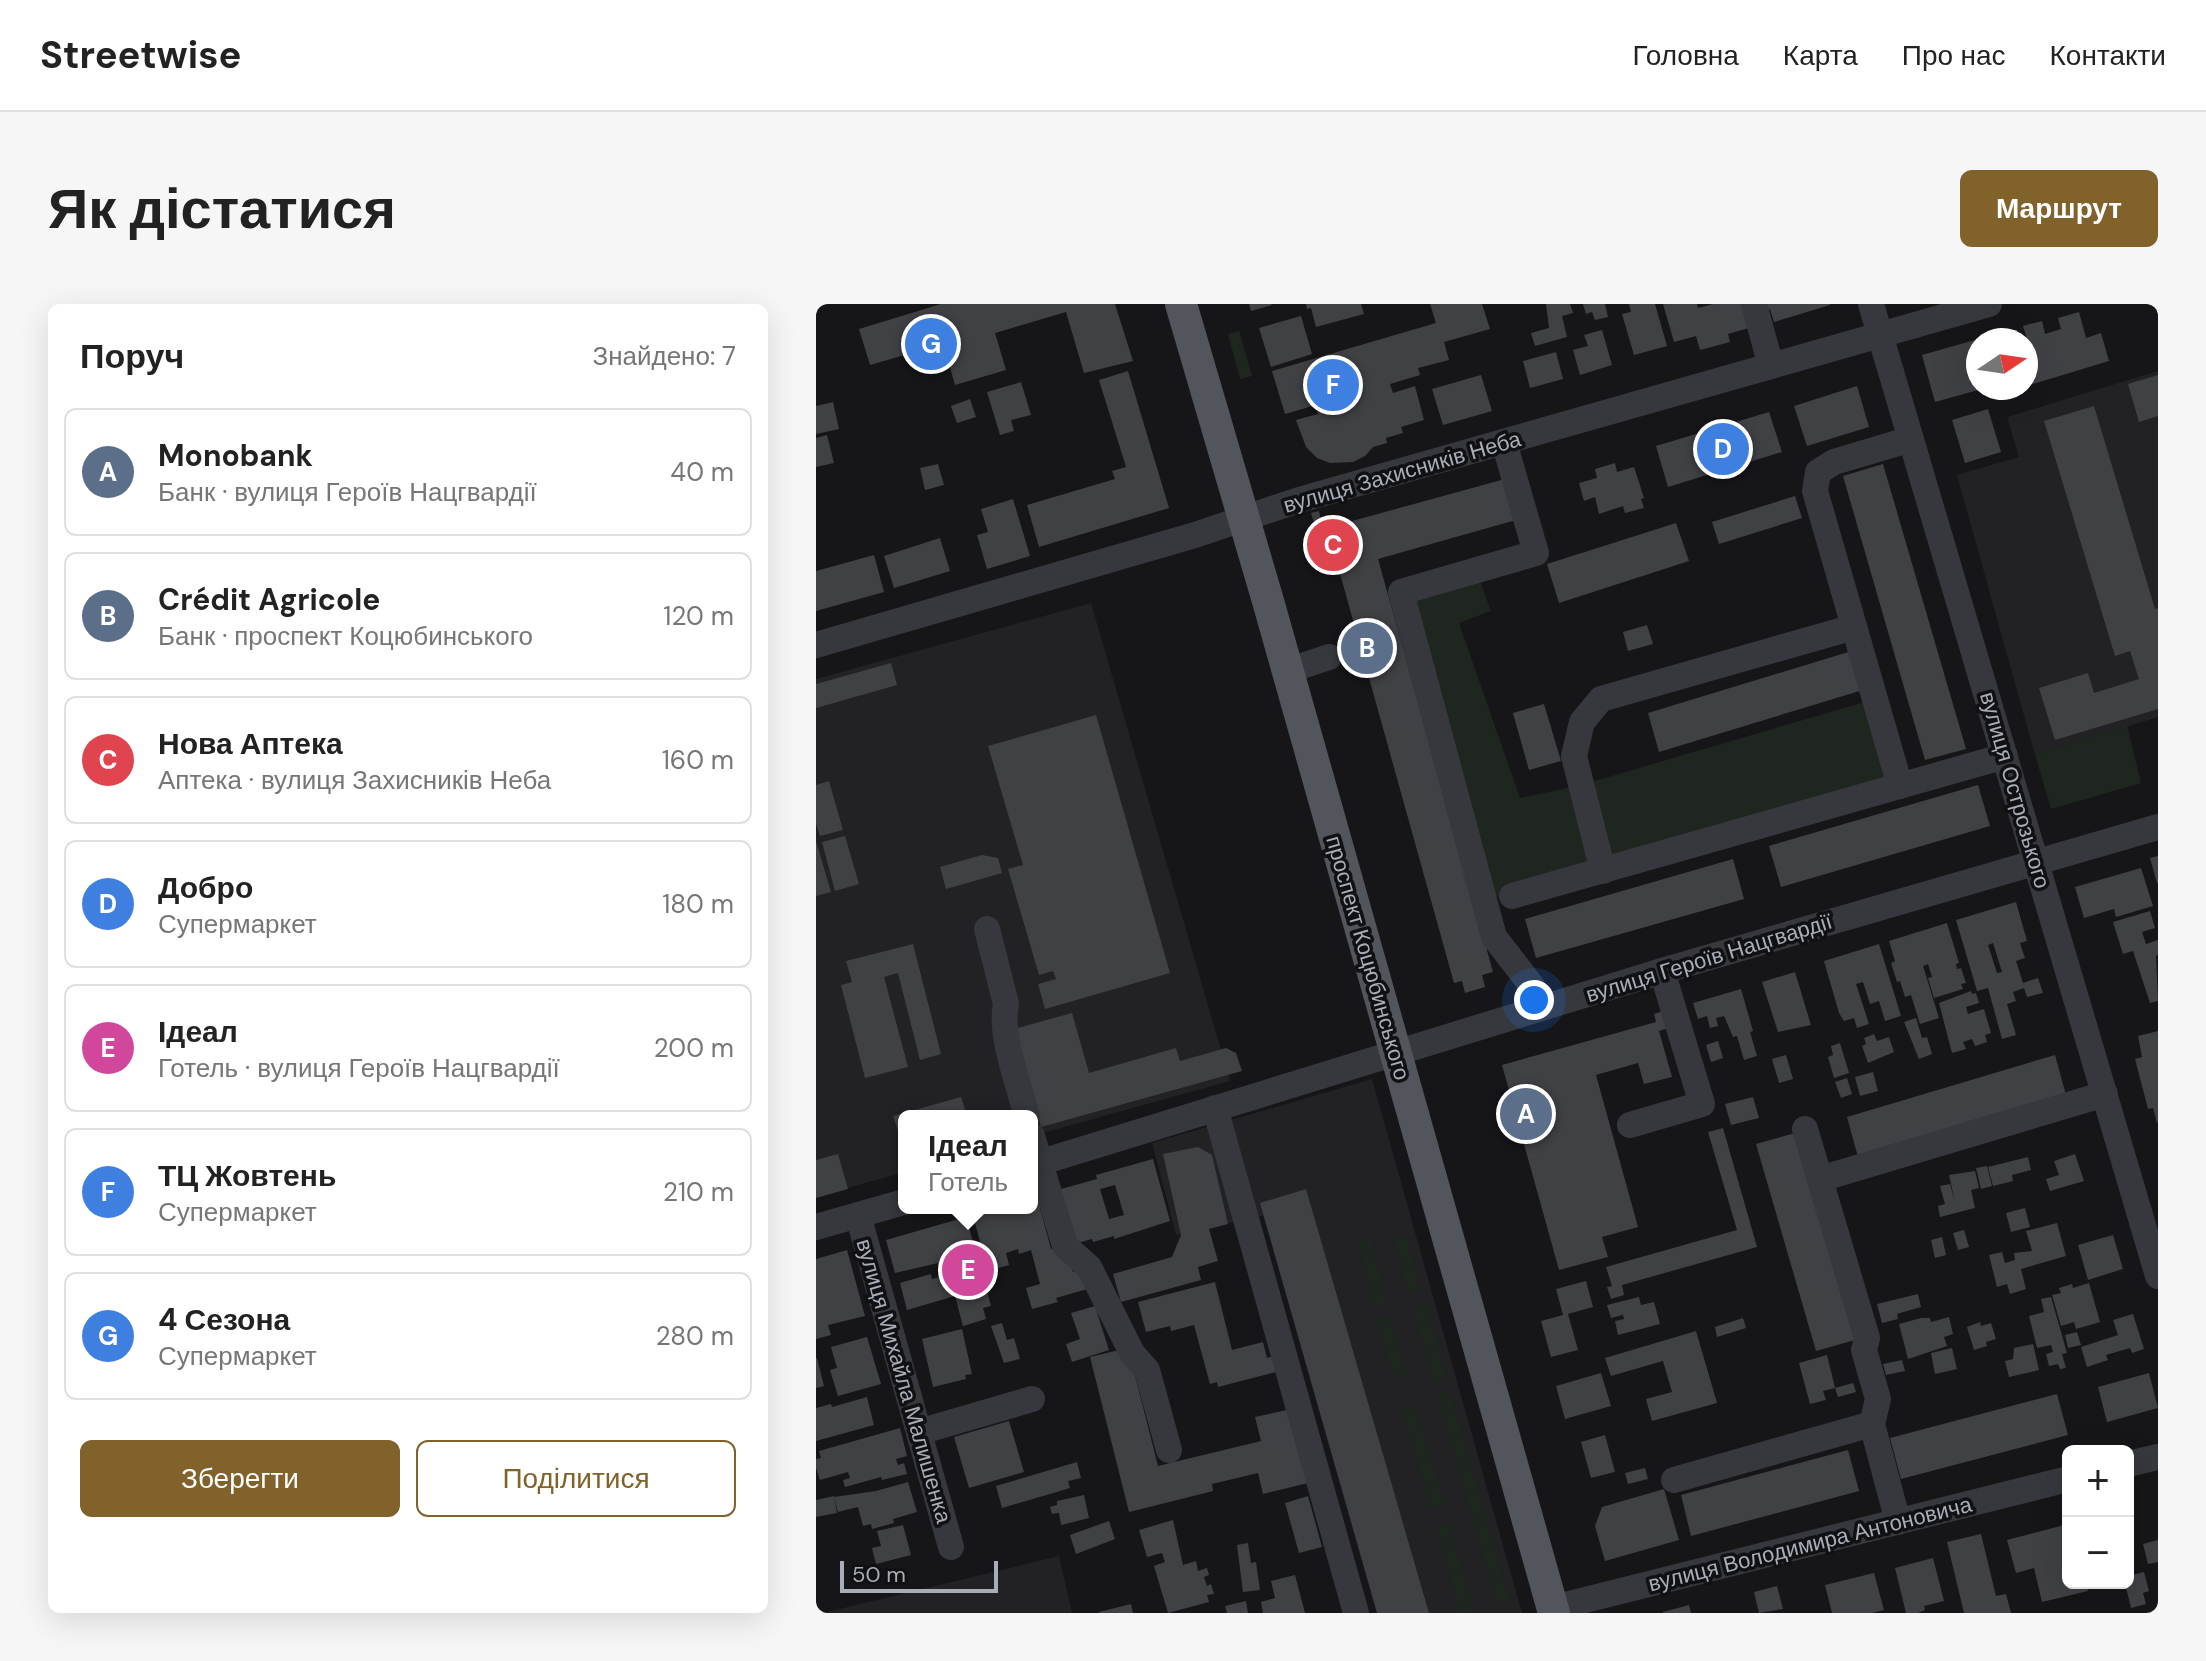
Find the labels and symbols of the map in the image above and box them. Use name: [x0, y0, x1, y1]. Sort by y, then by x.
pin: G: [905, 314, 957, 374]
north arrow: [1966, 328, 2038, 400]
pin: F: [1307, 355, 1359, 415]
pin: D: [1697, 419, 1749, 479]
street label: вулиця Захисників Неба: [1280, 424, 1525, 520]
pin: C: [1307, 515, 1359, 575]
pin: B: [1341, 618, 1393, 678]
street label: вулиця Острозького: [1973, 688, 2057, 892]
street label: проспект Коцюбинського: [1319, 832, 1417, 1084]
street label: вулиця Героїв Нацгвардії: [1582, 907, 1836, 1009]
your location: [1514, 980, 1554, 1020]
pin: A: [1500, 1084, 1552, 1144]
street label: вулиця Михайла Малишенка: [849, 1236, 959, 1527]
pin: E: [942, 1240, 994, 1300]
street label: вулиця Володимира Антоновича: [1645, 1490, 1975, 1598]
scale bar: [840, 1557, 998, 1593]

